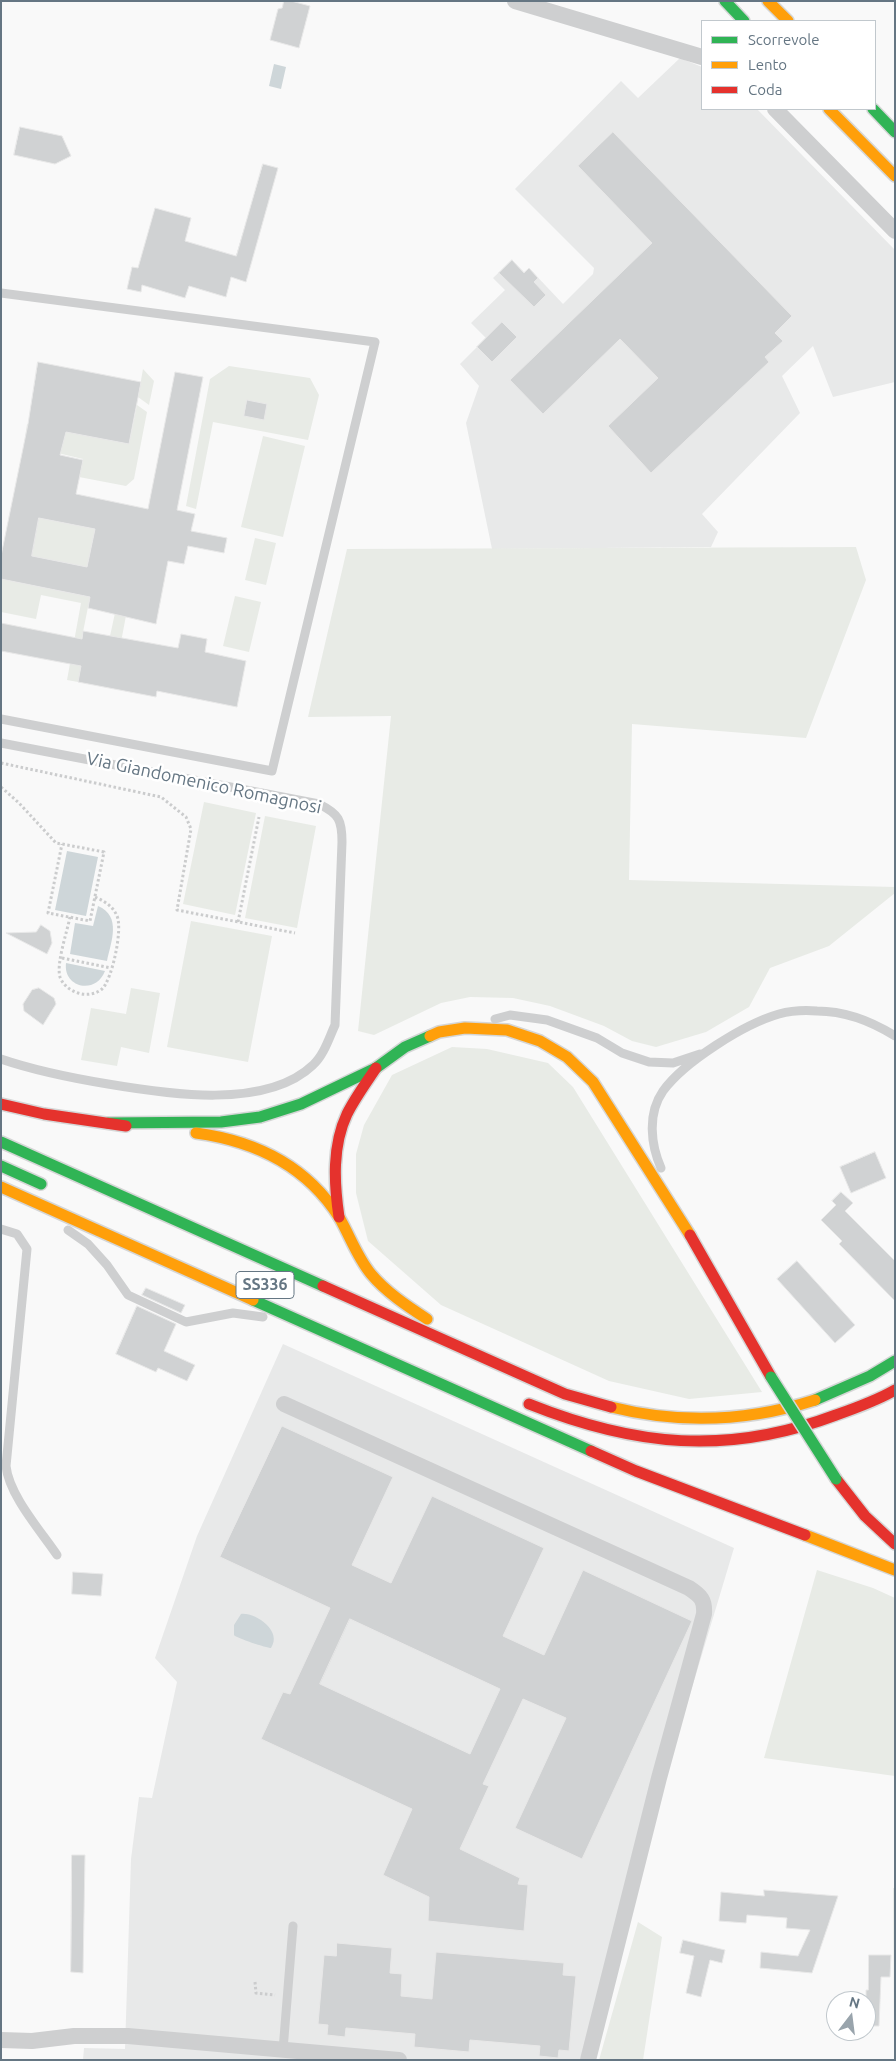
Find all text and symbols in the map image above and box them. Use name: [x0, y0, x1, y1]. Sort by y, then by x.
legend: [701, 20, 876, 110]
text: Scorrevole: [748, 31, 819, 48]
text: Lento: [748, 56, 787, 73]
text: Coda: [748, 81, 782, 98]
street label: Via Giandomenico Romagnosi: [85, 748, 323, 818]
road number: SS336: [236, 1272, 294, 1298]
north arrow: [826, 1991, 876, 2041]
text: N: [847, 1993, 862, 2012]

